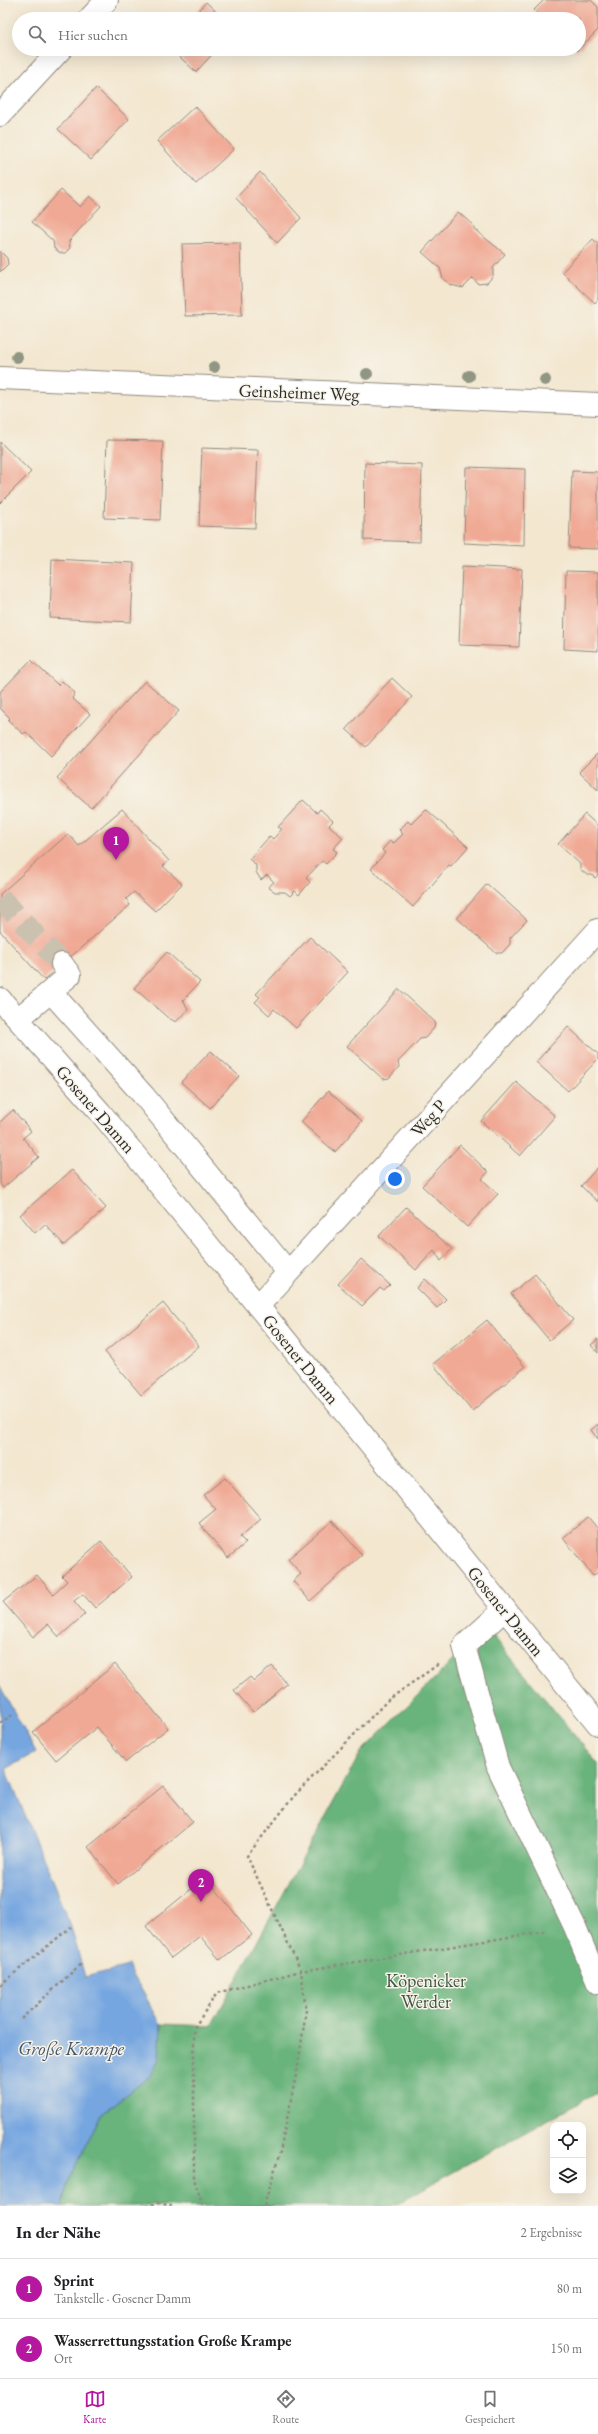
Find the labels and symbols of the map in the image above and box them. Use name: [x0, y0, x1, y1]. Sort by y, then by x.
street label: Geinsheimer Weg: [238, 378, 360, 406]
pin: 1: [103, 827, 129, 860]
street label: Gosener Damm: [51, 1060, 141, 1158]
street label: Weg P: [405, 1094, 451, 1142]
your location: [385, 1169, 405, 1189]
street label: Gosener Damm: [258, 1309, 344, 1409]
street label: Gosener Damm: [463, 1561, 549, 1661]
pin: 2: [188, 1869, 214, 1902]
park label: Köpenicker Werder: [386, 1969, 466, 2013]
water label: Große Krampe: [18, 2036, 125, 2061]

